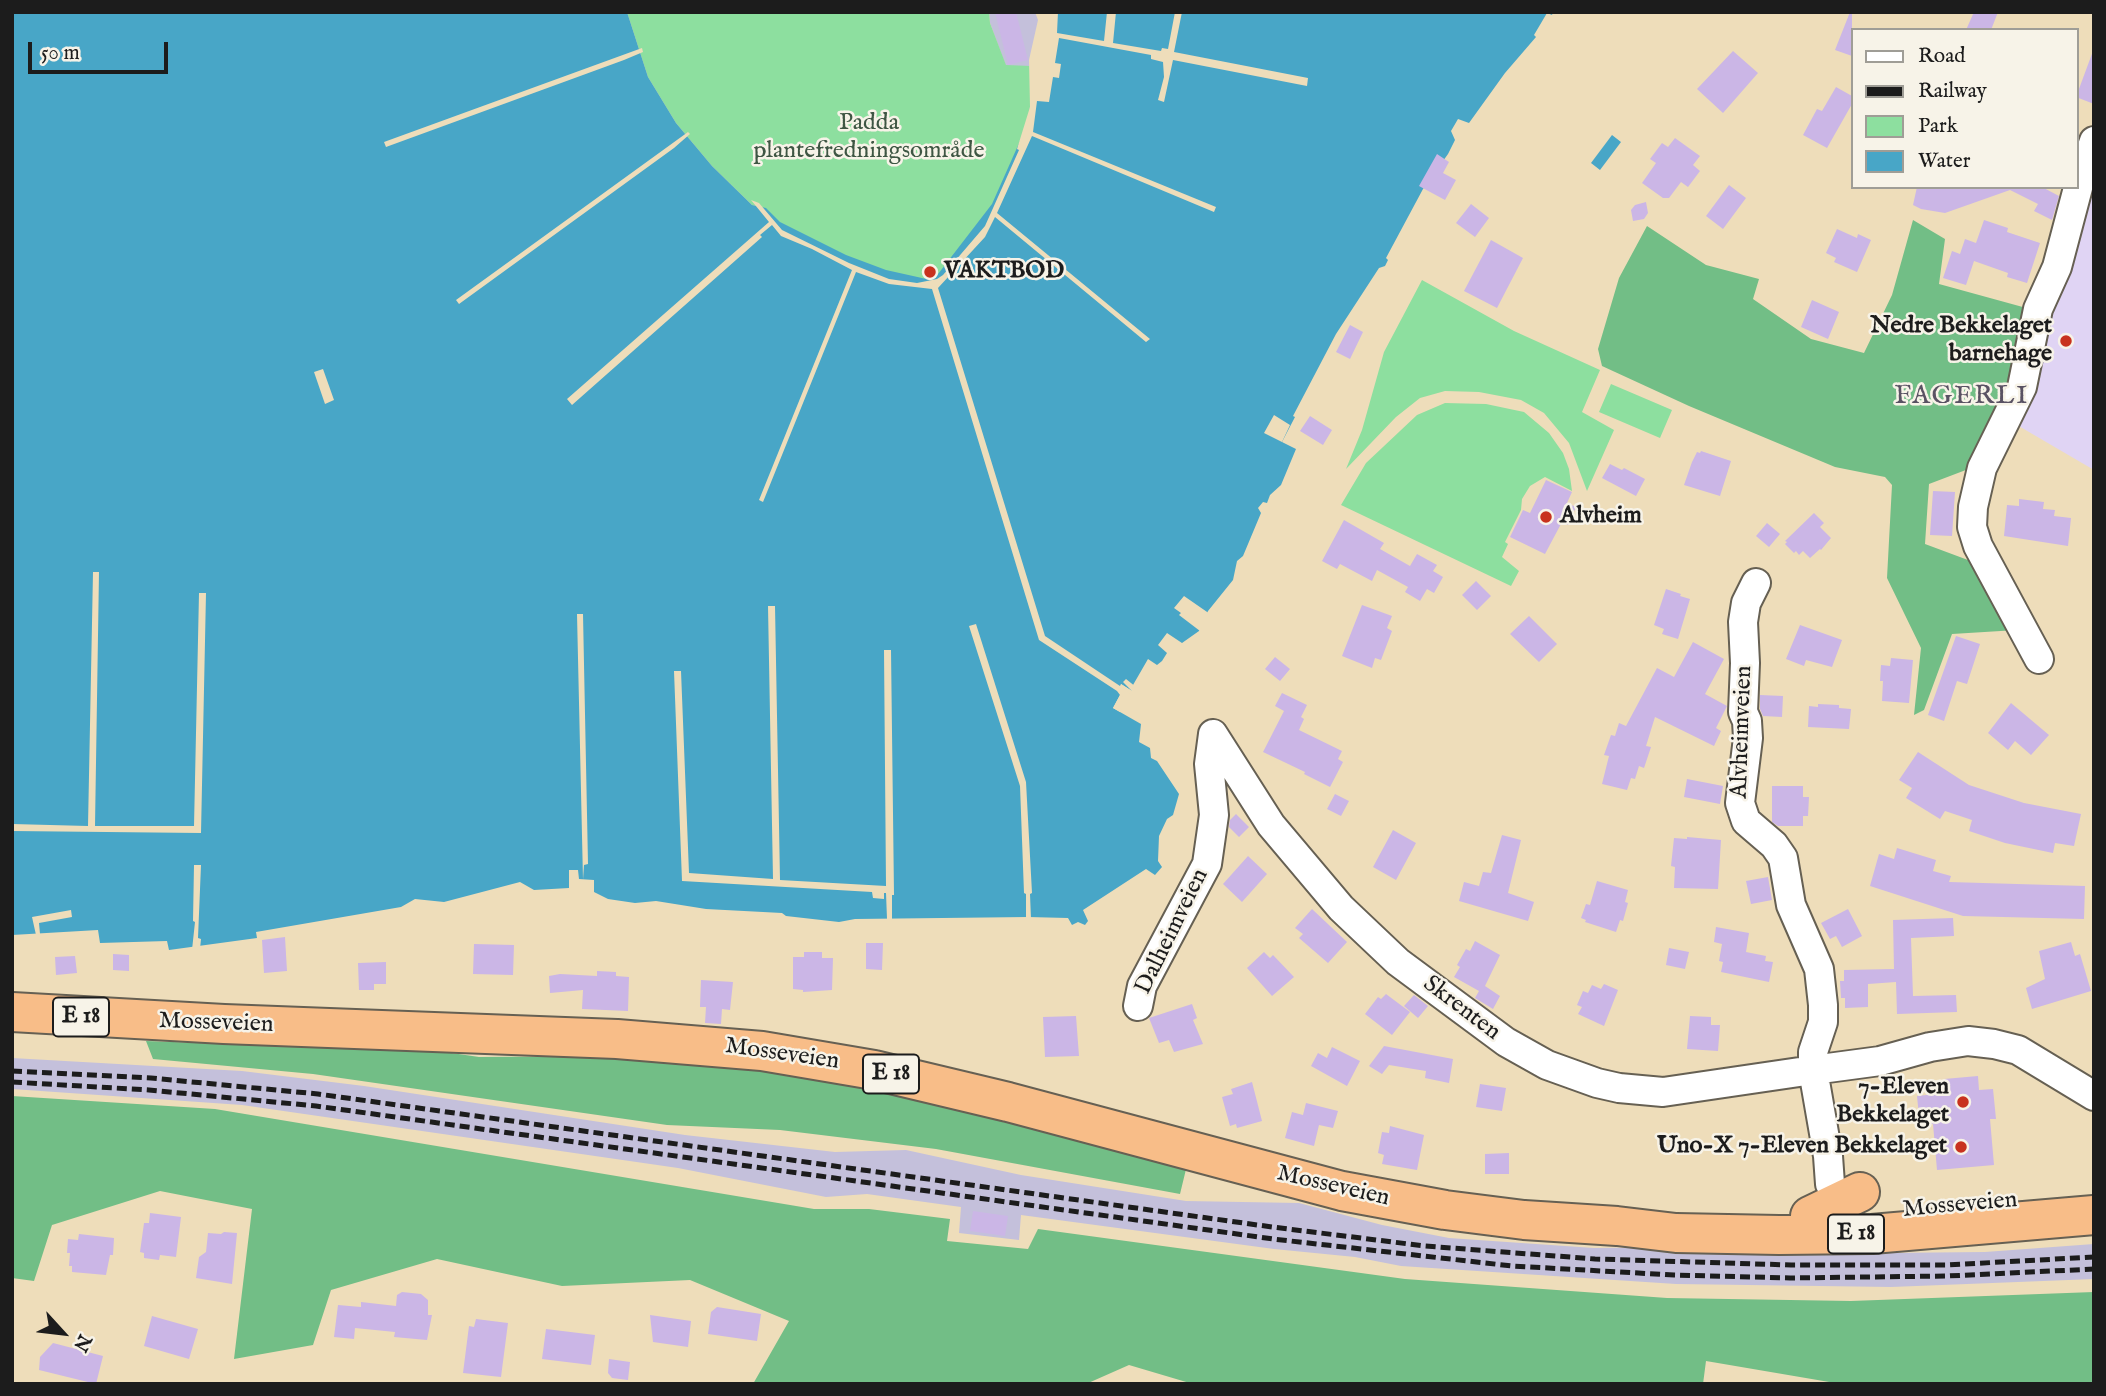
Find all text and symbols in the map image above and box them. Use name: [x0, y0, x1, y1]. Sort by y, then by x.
scale bar: [32, 28, 172, 72]
legend: [1850, 28, 2078, 189]
text: 50 m: [41, 40, 80, 67]
text: Road: [1918, 43, 1965, 70]
text: Railway: [1918, 78, 1987, 105]
park label: Padda plantefredningsområde: [753, 110, 985, 166]
text: Park: [1918, 113, 1958, 140]
text: Water: [1918, 148, 1970, 175]
place label: VAKTBOD: [944, 258, 1064, 286]
marker: VAKTBOD: [922, 264, 938, 280]
place label: Nedre Bekkelaget barnehage: [1870, 313, 2052, 369]
marker: Nedre Bekkelaget barnehage: [2058, 333, 2074, 349]
district label: FAGERLI: [1895, 382, 2029, 414]
place label: Alvheim: [1560, 503, 1642, 531]
marker: Alvheim: [1538, 509, 1554, 525]
street label: Alvheimveien: [1726, 665, 1760, 799]
street label: Dalheimveien: [1130, 864, 1216, 1000]
street label: Skrenten: [1417, 970, 1505, 1048]
road number: E 18: [53, 998, 109, 1036]
street label: Mosseveien: [158, 1008, 274, 1040]
street label: Mosseveien: [723, 1033, 841, 1077]
road number: E 18: [863, 1054, 919, 1093]
place label: 7-Eleven Bekkelaget: [1836, 1074, 1949, 1130]
marker: 7-Eleven Bekkelaget: [1955, 1094, 1971, 1110]
place label: Uno-X 7-Eleven Bekkelaget: [1657, 1133, 1947, 1161]
marker: Uno-X 7-Eleven Bekkelaget: [1953, 1139, 1969, 1155]
street label: Mosseveien: [1274, 1160, 1392, 1214]
street label: Mosseveien: [1902, 1187, 2018, 1225]
road number: E 18: [1828, 1214, 1884, 1254]
north arrow: [28, 1298, 98, 1368]
text: N: [67, 1330, 96, 1355]

